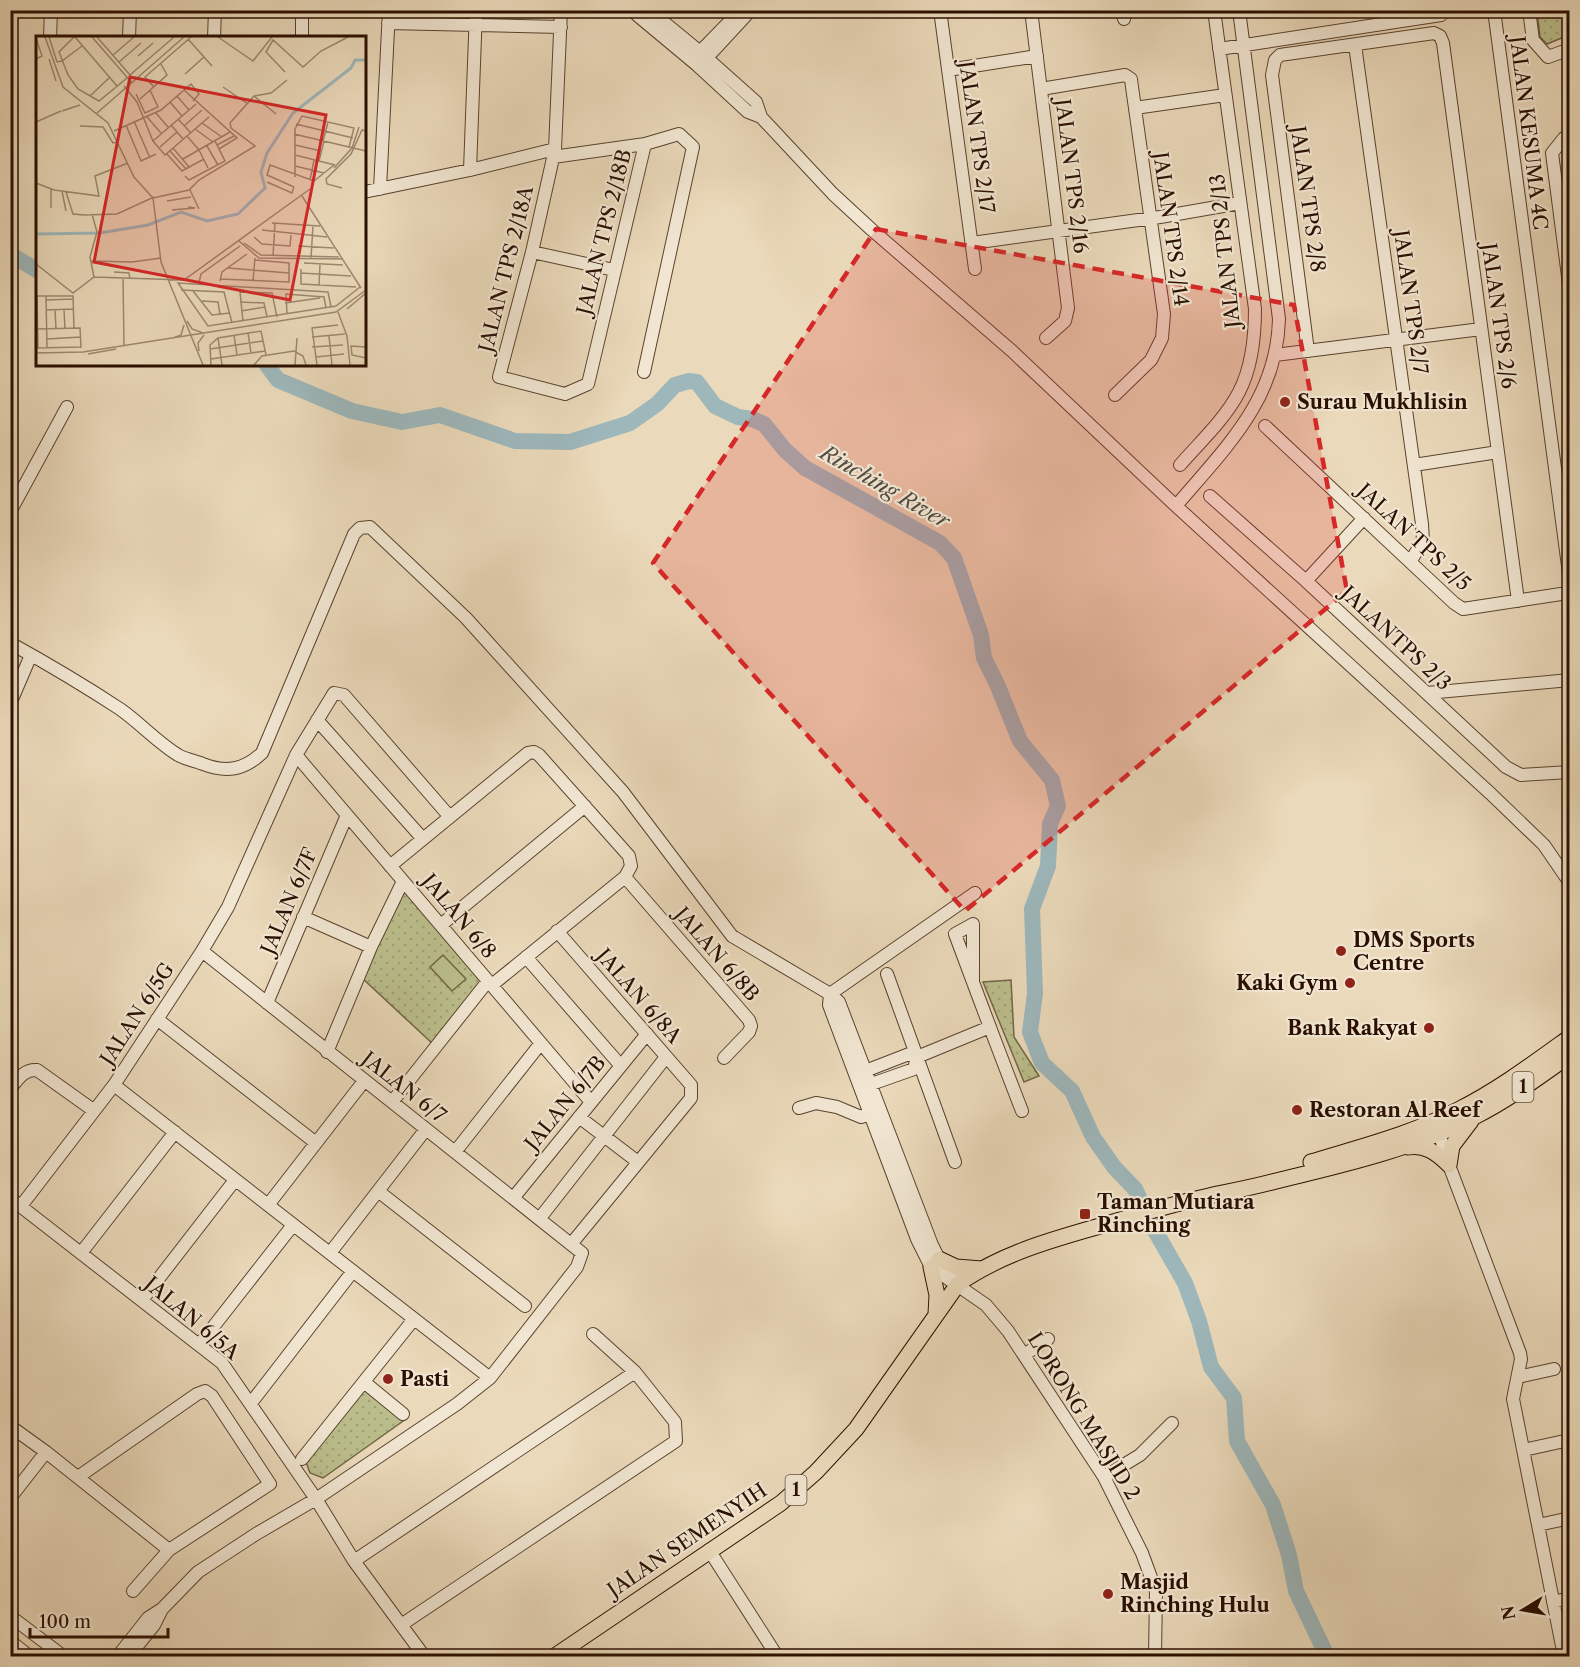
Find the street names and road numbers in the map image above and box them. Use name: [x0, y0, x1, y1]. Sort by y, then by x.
street label: JALAN KESUMA 4C: [1505, 32, 1553, 231]
street label: JALAN TPS 2/17: [954, 56, 1000, 215]
street label: JALAN TPS 2/16: [1050, 94, 1093, 255]
street label: JALAN TPS 2/8: [1285, 121, 1330, 274]
street label: JALAN TPS 2/18B: [571, 147, 636, 320]
street label: JALAN TPS 2/14: [1148, 147, 1194, 308]
street label: JALAN TPS 2/13: [1205, 173, 1245, 332]
street label: JALAN TPS 2/18A: [473, 182, 539, 358]
street label: JALAN TPS 2/7: [1389, 225, 1433, 376]
street label: JALAN TPS 2/6: [1476, 239, 1521, 390]
street label: JALAN TPS 2/5: [1350, 476, 1476, 596]
street label: JALANTPS 2/3: [1334, 579, 1456, 695]
street label: JALAN 6/7F: [255, 844, 322, 961]
street label: JALAN 6/8: [415, 867, 501, 963]
street label: JALAN 6/8B: [668, 900, 764, 1006]
street label: JALAN 6/8A: [589, 942, 687, 1049]
street label: JALAN 6/5G: [93, 958, 179, 1072]
street label: JALAN 6/7: [355, 1045, 451, 1127]
street label: JALAN 6/7B: [518, 1051, 610, 1157]
road number: 1: [1512, 1072, 1534, 1102]
street label: JALAN 6/5A: [138, 1270, 245, 1365]
street label: LORONG MASJID 2: [1023, 1328, 1145, 1504]
road number: 1: [786, 1475, 806, 1505]
street label: JALAN SEMENYIH: [600, 1478, 771, 1604]

